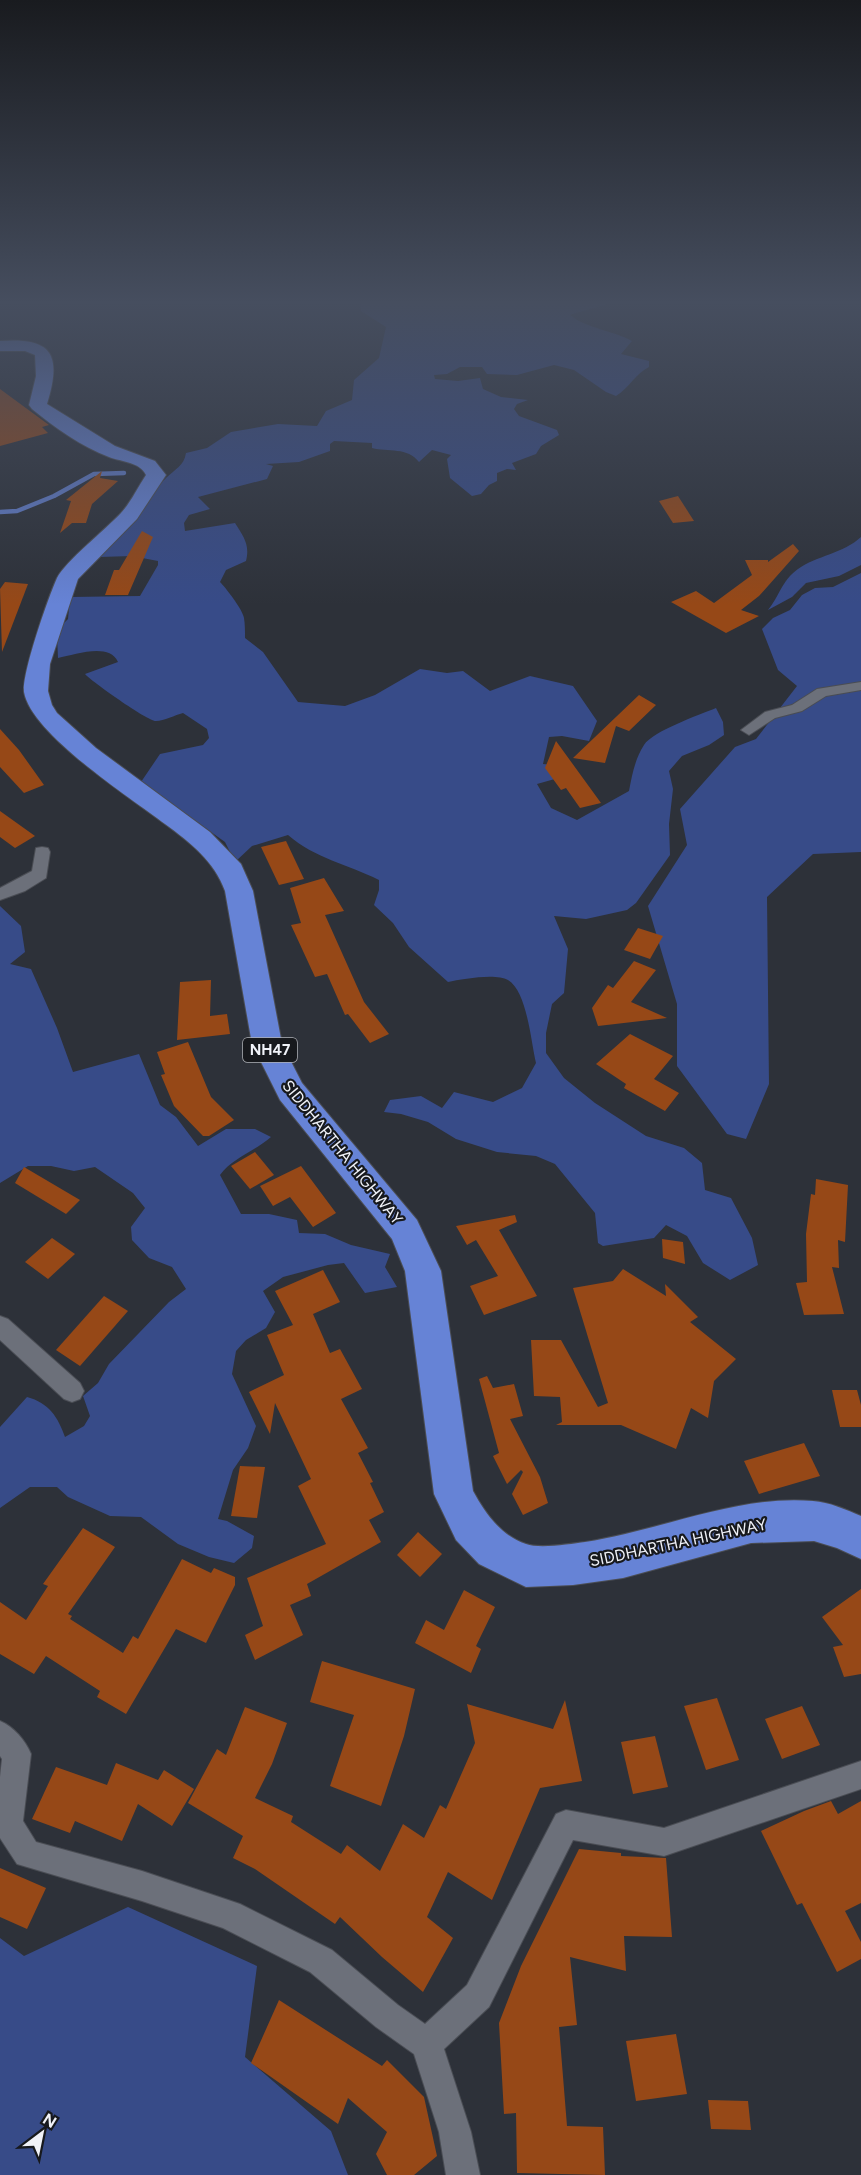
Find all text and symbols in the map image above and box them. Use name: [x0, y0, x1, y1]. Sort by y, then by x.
road number: NH47: [243, 1038, 297, 1062]
street label: SIDDHARTHA HIGHWAY: [278, 1076, 407, 1229]
street label: SIDDHARTHA HIGHWAY: [588, 1514, 769, 1571]
north arrow: [12, 2103, 72, 2163]
text: N: [39, 2109, 60, 2132]

